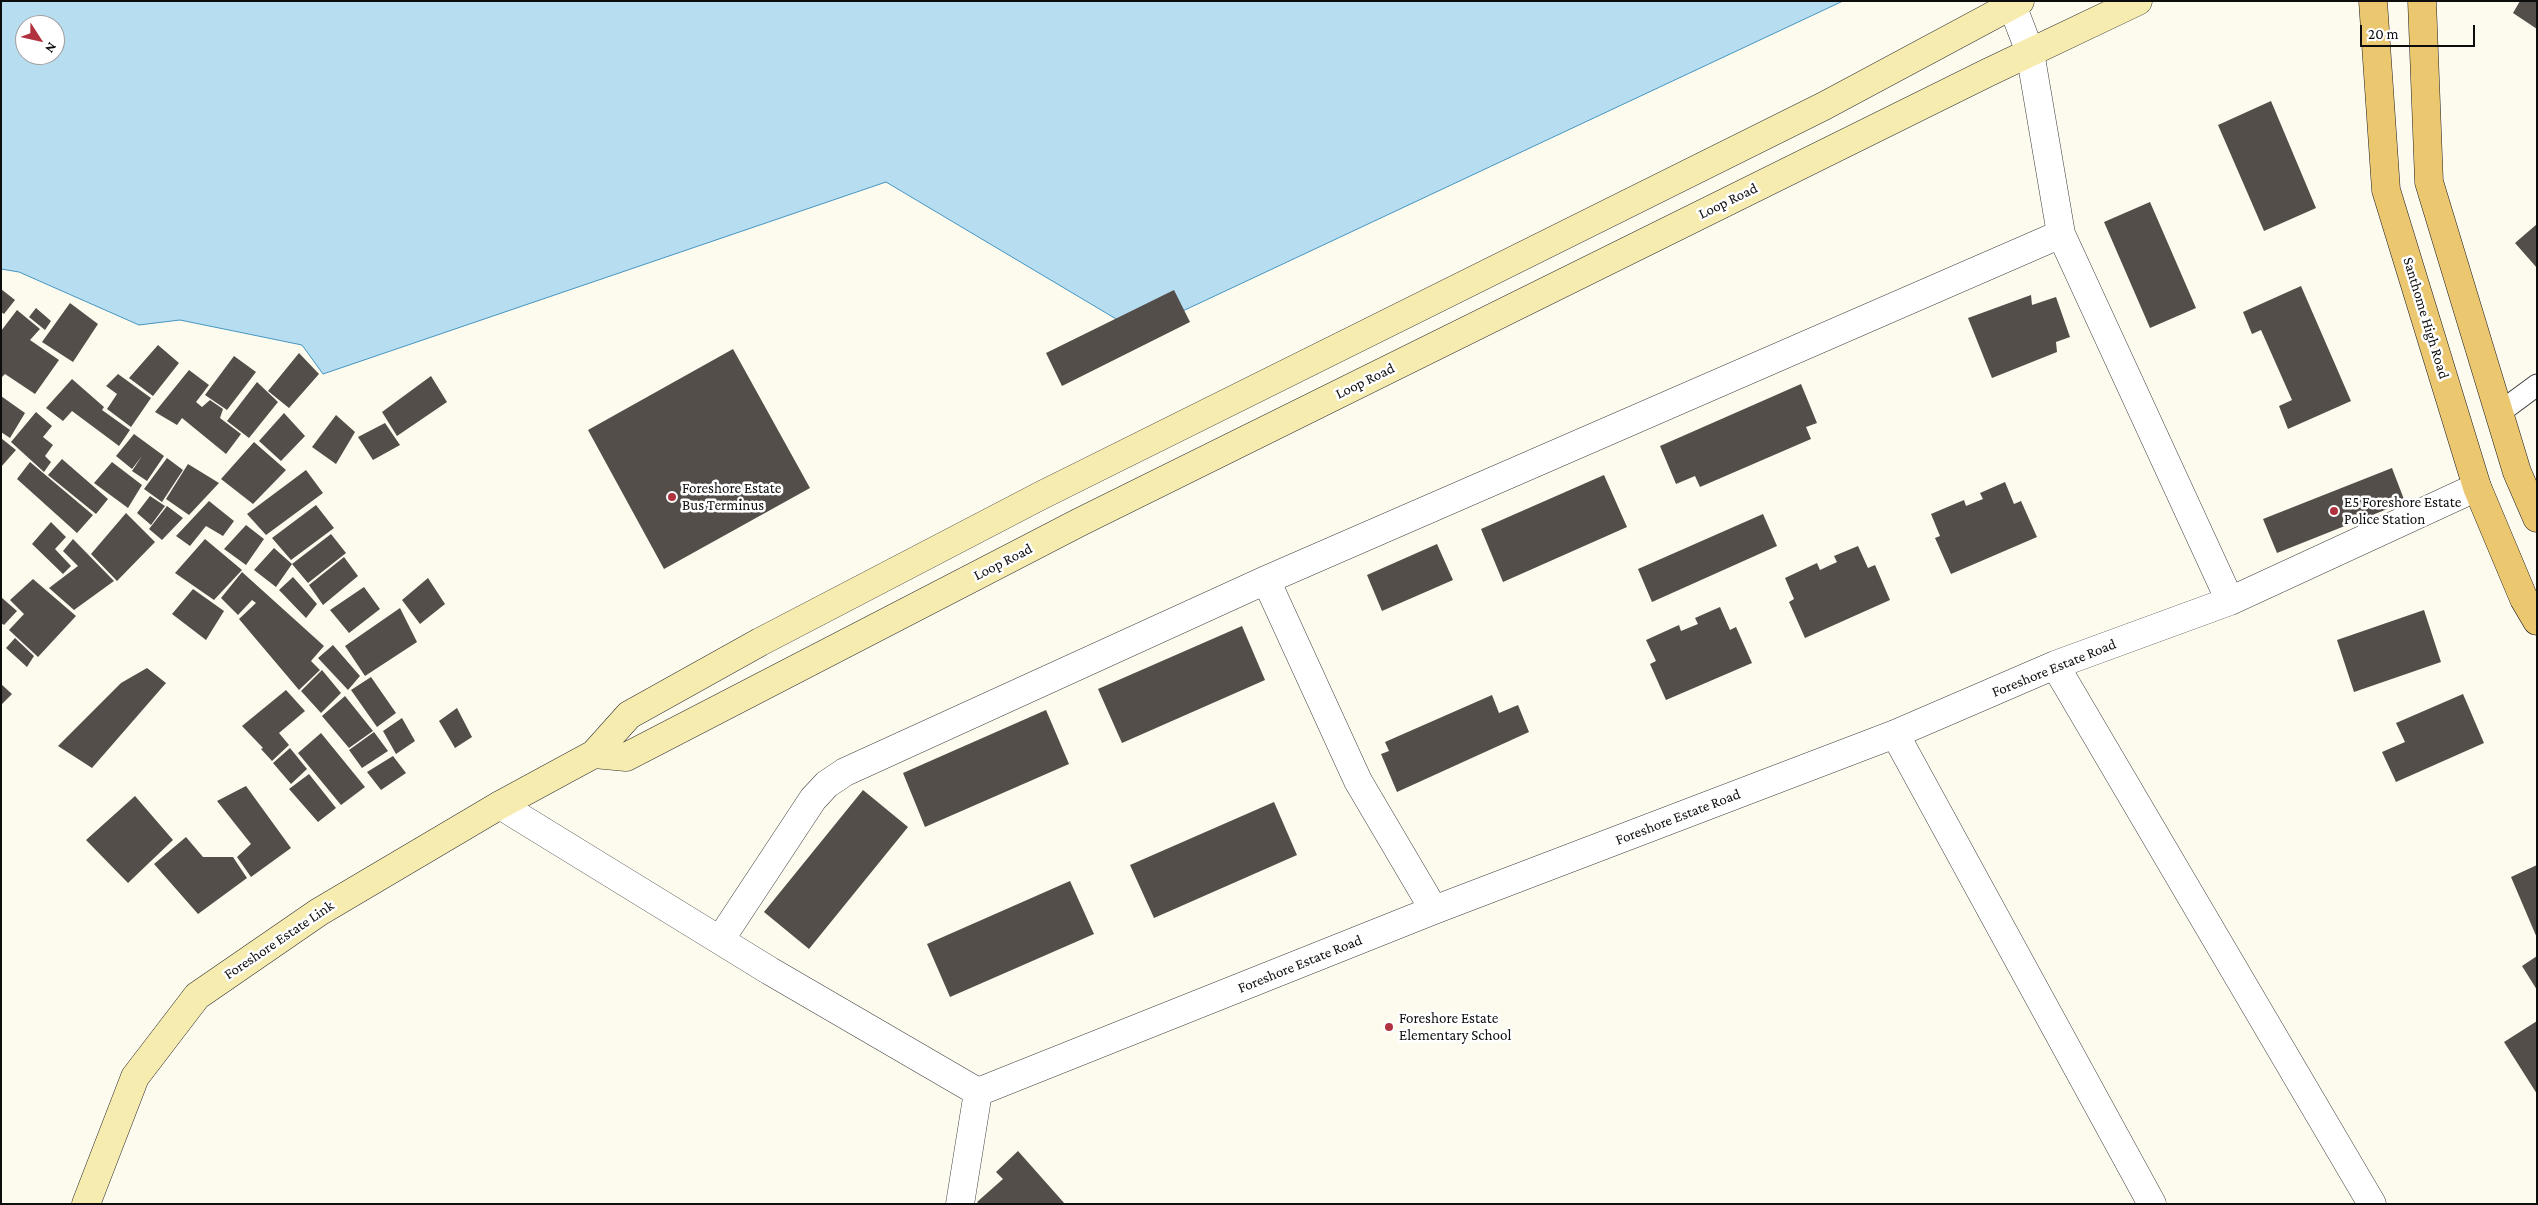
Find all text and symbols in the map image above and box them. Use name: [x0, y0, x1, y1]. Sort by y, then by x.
north arrow: [15, 15, 65, 65]
scale bar: [2363, 15, 2478, 47]
text: 20 m: [2368, 26, 2399, 42]
text: N: [42, 40, 61, 57]
street label: Loop Road: [1696, 179, 1760, 223]
street label: Santhome High Road: [2399, 255, 2453, 381]
street label: Loop Road: [1333, 359, 1397, 403]
place label: Foreshore Estate Bus Terminus: [682, 479, 781, 514]
marker: Foreshore Estate Bus Terminus: [666, 491, 678, 503]
place label: E5 Foreshore Estate Police Station: [2344, 493, 2461, 528]
marker: E5 Foreshore Estate Police Station: [2328, 505, 2340, 517]
street label: Loop Road: [971, 540, 1035, 584]
street label: Foreshore Estate Road: [1989, 635, 2119, 701]
street label: Foreshore Estate Road: [1613, 785, 1743, 849]
street label: Foreshore Estate Link: [221, 897, 337, 983]
street label: Foreshore Estate Road: [1235, 931, 1365, 997]
place label: Foreshore Estate Elementary School: [1399, 1009, 1511, 1044]
marker: Foreshore Estate Elementary School: [1383, 1021, 1395, 1033]

